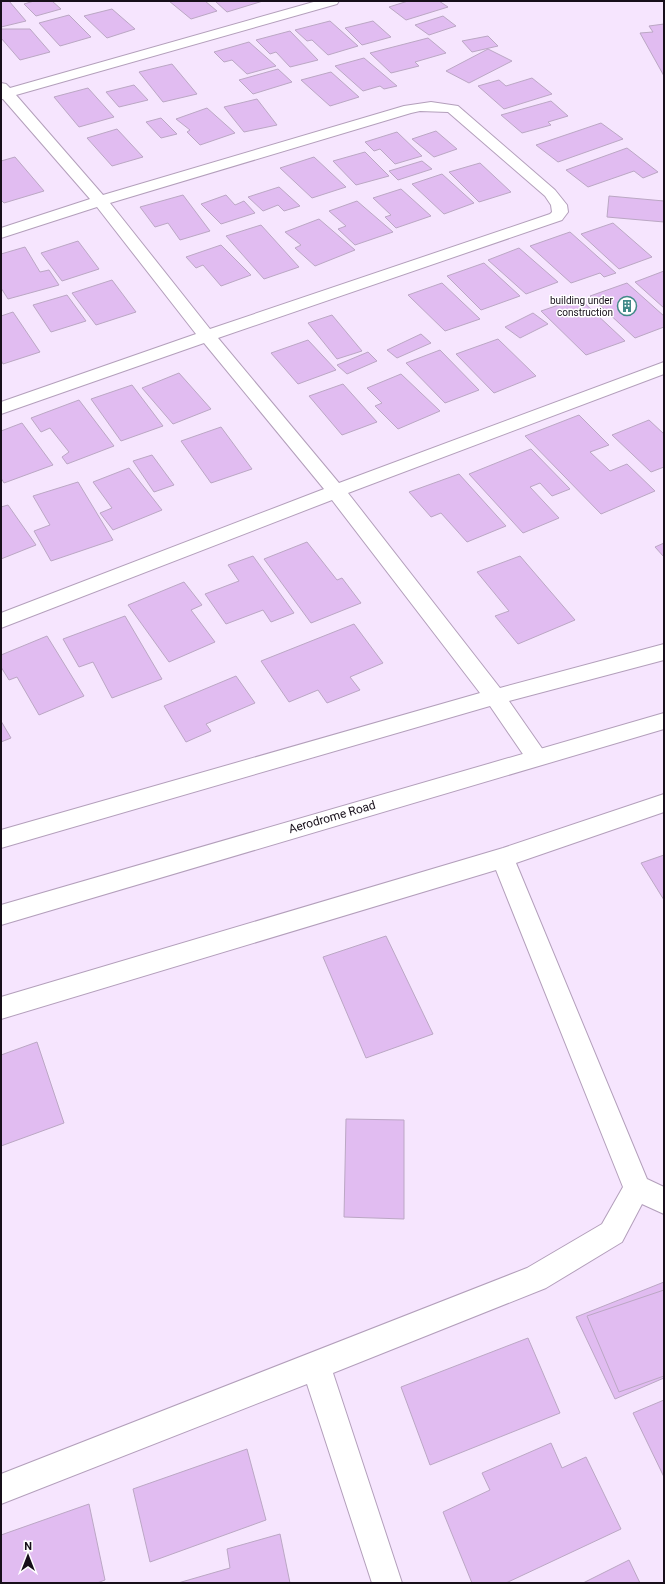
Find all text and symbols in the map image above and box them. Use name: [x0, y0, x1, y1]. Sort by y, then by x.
place label: building under construction: [550, 295, 614, 318]
building icon: building under construction: [616, 295, 638, 317]
street label: Aerodrome Road: [287, 798, 377, 836]
north arrow: [8, 1536, 48, 1576]
text: N: [24, 1540, 32, 1553]

